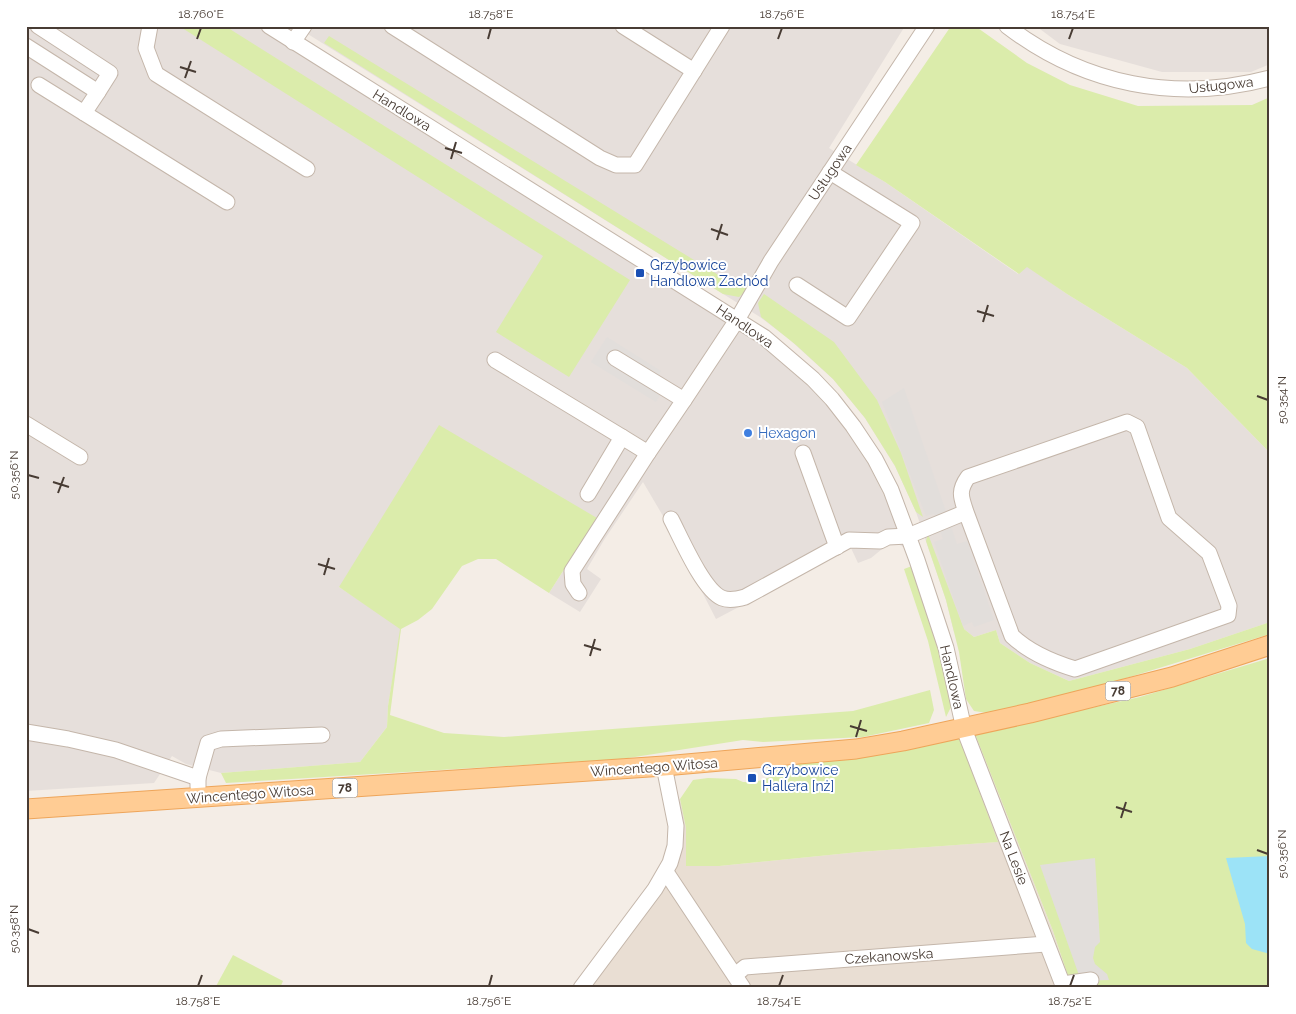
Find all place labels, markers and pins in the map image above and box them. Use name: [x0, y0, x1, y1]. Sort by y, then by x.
place label: Grzybowice Handlowa Zachód: [650, 257, 768, 289]
marker: Grzybowice Handlowa Zachód: [634, 267, 646, 279]
place label: Hexagon: [758, 425, 816, 441]
marker: Hexagon: [742, 427, 754, 439]
place label: Grzybowice Hallera [nż]: [762, 762, 838, 794]
marker: Grzybowice Hallera [nż]: [746, 772, 758, 784]

